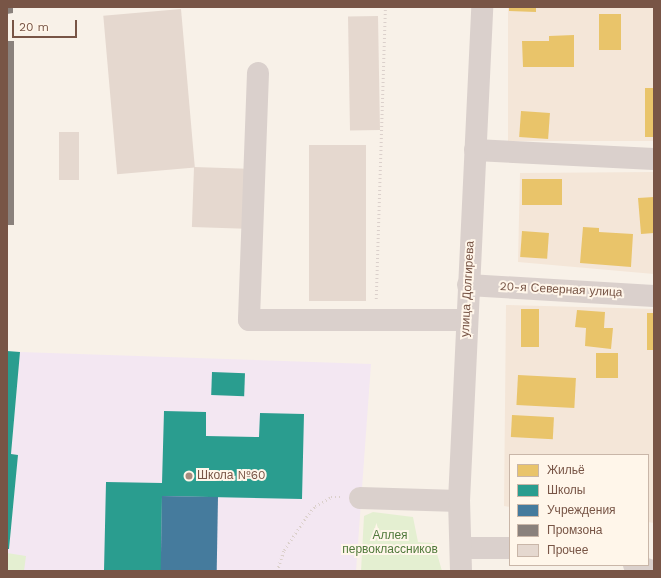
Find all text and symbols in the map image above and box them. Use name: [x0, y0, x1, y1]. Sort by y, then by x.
scale bar: [14, 12, 79, 38]
text: 20 m: [19, 20, 49, 34]
street label: улица Долгирева: [458, 241, 478, 337]
street label: 20-я Северная улица: [499, 280, 623, 300]
legend: [509, 454, 649, 566]
text: Жильё: [547, 463, 585, 477]
place label: Школа №60: [197, 469, 265, 483]
marker: Школа №60: [184, 471, 194, 481]
text: Школы: [547, 483, 585, 497]
text: Учреждения: [547, 503, 616, 517]
text: Промзона: [547, 523, 602, 537]
park label: Аллея первоклассников: [342, 529, 438, 557]
text: Прочее: [547, 543, 588, 557]

